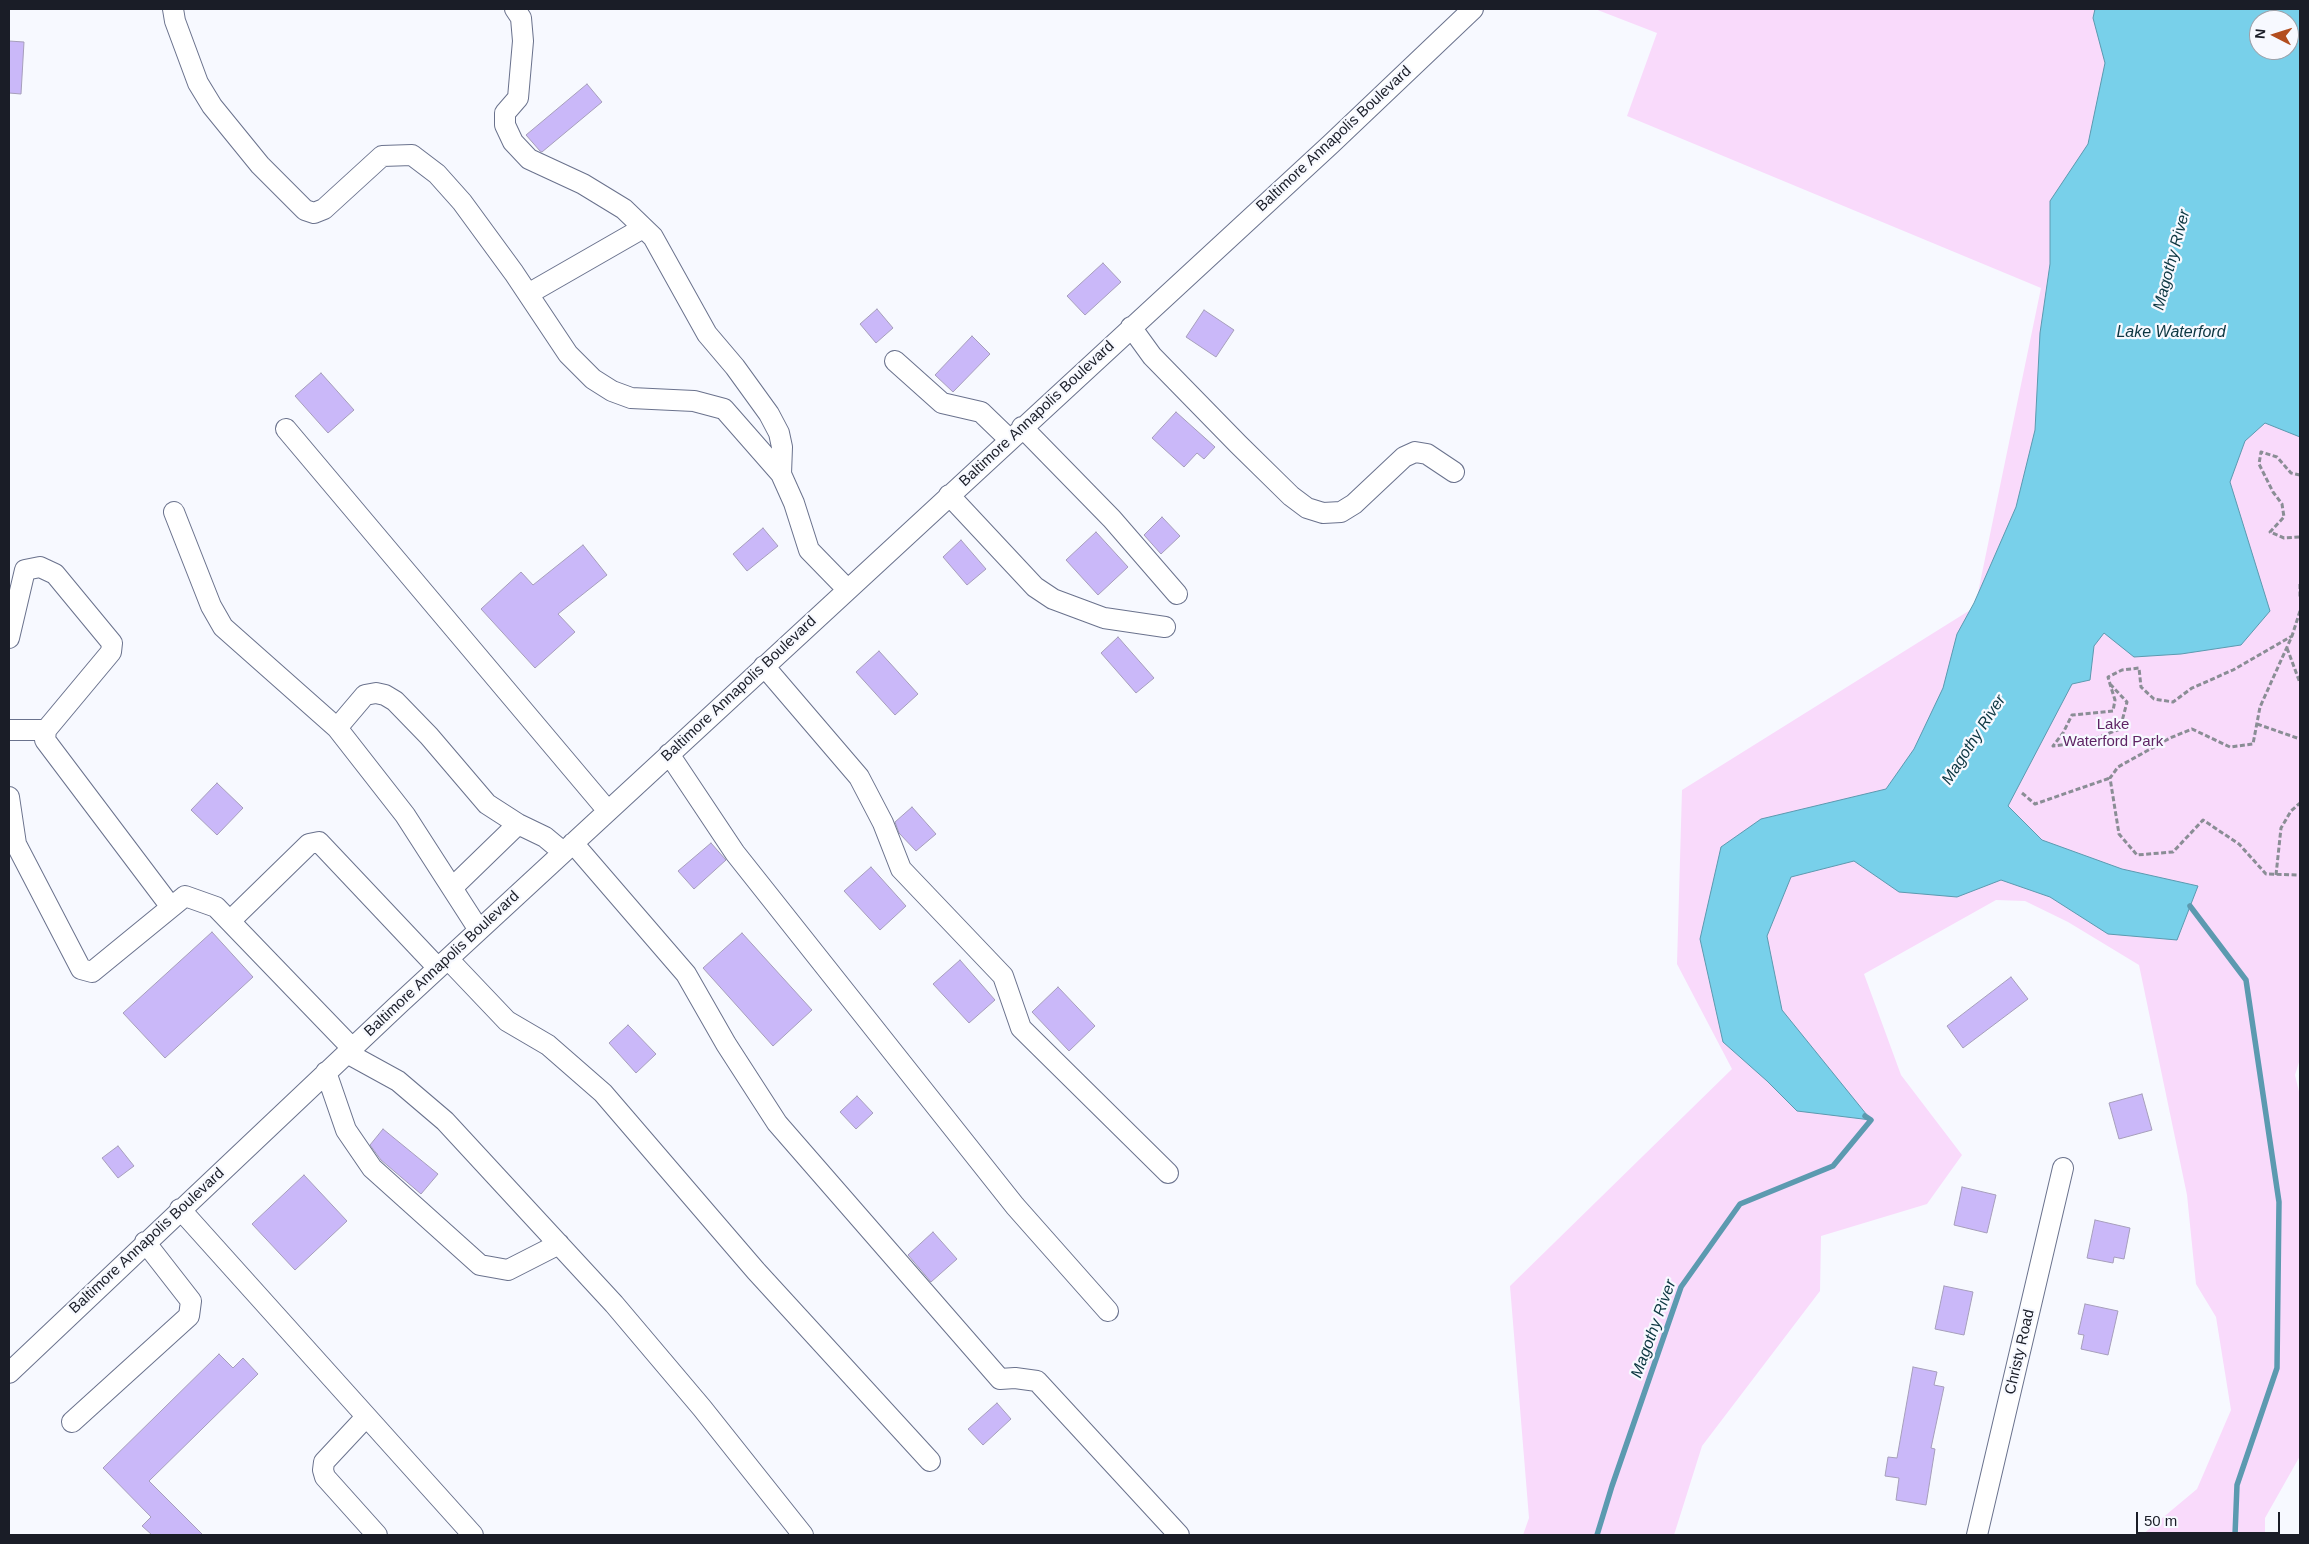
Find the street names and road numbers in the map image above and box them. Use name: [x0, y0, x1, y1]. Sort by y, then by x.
street label: Baltimore Annapolis Boulevard: [1253, 62, 1415, 216]
street label: Baltimore Annapolis Boulevard: [956, 337, 1118, 491]
street label: Baltimore Annapolis Boulevard: [658, 612, 820, 766]
street label: Baltimore Annapolis Boulevard: [361, 887, 523, 1041]
street label: Baltimore Annapolis Boulevard: [66, 1164, 228, 1318]
street label: Christy Road: [2001, 1308, 2039, 1396]

